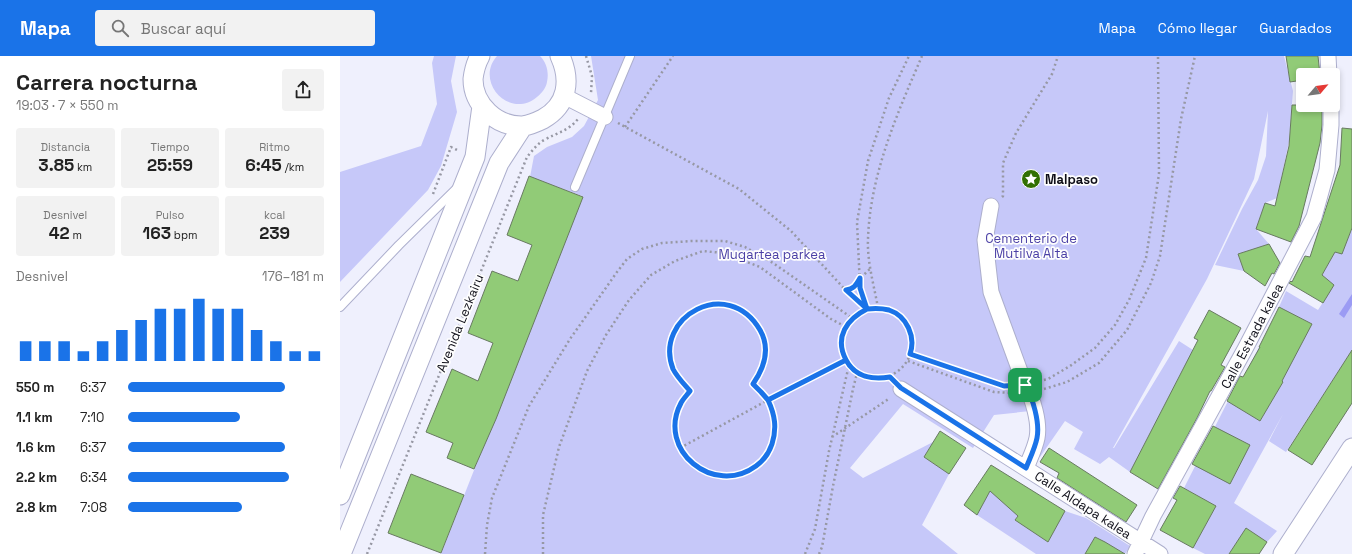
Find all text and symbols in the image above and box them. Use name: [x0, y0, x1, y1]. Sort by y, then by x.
search box: [95, 10, 375, 46]
text: Mapa: [20, 16, 71, 41]
icon: search: [109, 17, 131, 39]
text: Buscar aquí: [141, 19, 226, 38]
text: Mapa: [1099, 19, 1136, 37]
text: Cómo llegar: [1158, 19, 1237, 37]
text: Guardados: [1259, 19, 1332, 37]
text: Carrera nocturna: [16, 68, 197, 96]
north arrow: [1296, 68, 1340, 112]
map controls: [1296, 68, 1340, 112]
button: share: [282, 69, 324, 111]
text: 19:03 · 7 × 550 m: [16, 97, 118, 114]
text: Distancia: [41, 140, 90, 154]
text: Tiempo: [151, 140, 189, 154]
text: Ritmo: [259, 140, 290, 154]
text: 3.85: [38, 154, 74, 176]
text: 25:59: [147, 154, 193, 176]
text: 6:45: [245, 154, 282, 176]
text: km: [74, 160, 92, 174]
text: /km: [282, 160, 304, 174]
place icon: Malpaso: [1020, 168, 1042, 190]
place label: Malpaso: [1045, 171, 1098, 188]
text: Desnivel: [43, 208, 87, 222]
text: Pulso: [156, 208, 184, 222]
text: kcal: [264, 208, 285, 222]
text: 42: [49, 222, 70, 244]
text: 163: [142, 222, 171, 244]
text: 239: [259, 222, 290, 244]
text: m: [70, 228, 82, 242]
text: bpm: [171, 228, 197, 242]
park label: Cementerio de Mutilva Alta: [985, 230, 1077, 262]
park label: Mugartea parkea: [719, 246, 826, 263]
text: Desnivel: [16, 268, 68, 285]
text: 176–181 m: [262, 268, 324, 285]
street label: Avenida Lezkairu: [433, 271, 487, 375]
street label: Calle Estrada kalea: [1217, 280, 1287, 392]
pin: [1008, 368, 1042, 402]
icon: arrive: [1014, 374, 1036, 396]
text: 550 m: [16, 379, 54, 396]
text: 6:37: [80, 379, 106, 396]
text: 1.1 km: [16, 409, 53, 426]
text: 7:10: [80, 409, 104, 426]
text: 1.6 km: [16, 439, 55, 456]
text: 6:37: [80, 439, 106, 456]
street label: Calle Aldapa kalea: [1031, 467, 1135, 543]
text: 2.2 km: [16, 469, 57, 486]
text: 6:34: [80, 469, 107, 486]
text: 2.8 km: [16, 499, 57, 516]
text: 7:08: [80, 499, 107, 516]

